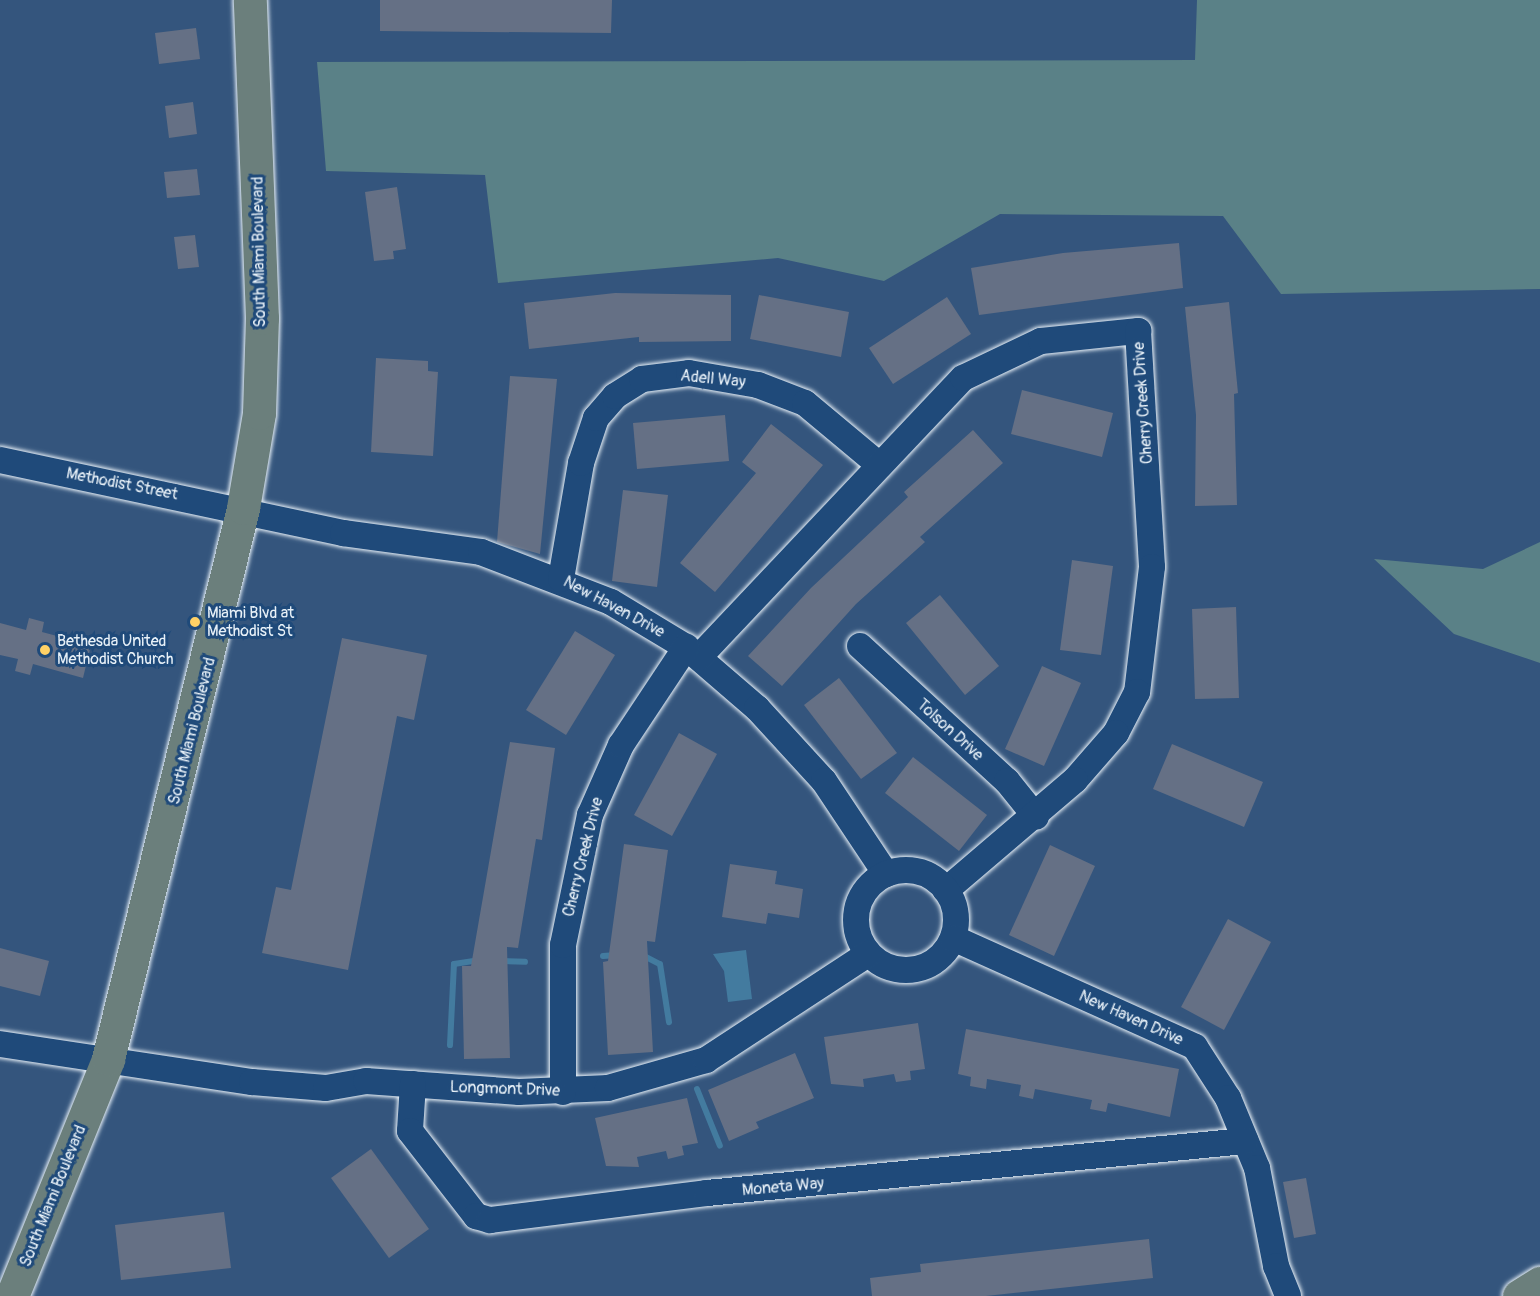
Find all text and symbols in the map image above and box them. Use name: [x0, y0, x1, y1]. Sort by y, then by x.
street label: South Miami Boulevard: [248, 176, 270, 328]
street label: Cherry Creek Drive: [1129, 341, 1157, 465]
street label: Adell Way: [680, 366, 746, 392]
street label: Methodist Street: [65, 464, 179, 504]
street label: New Haven Drive: [560, 572, 668, 642]
place label: Miami Blvd at Methodist St: [207, 603, 294, 641]
marker: Miami Blvd at Methodist St: [188, 615, 202, 629]
place label: Bethesda United Methodist Church: [57, 631, 173, 669]
marker: Bethesda United Methodist Church: [38, 643, 52, 657]
street label: South Miami Boulevard: [164, 655, 220, 807]
street label: Tolson Drive: [913, 695, 987, 765]
street label: Cherry Creek Drive: [559, 795, 607, 919]
street label: New Haven Drive: [1076, 986, 1186, 1050]
street label: Longmont Drive: [450, 1077, 560, 1101]
street label: South Miami Boulevard: [16, 1122, 90, 1270]
street label: Moneta Way: [741, 1174, 825, 1200]

